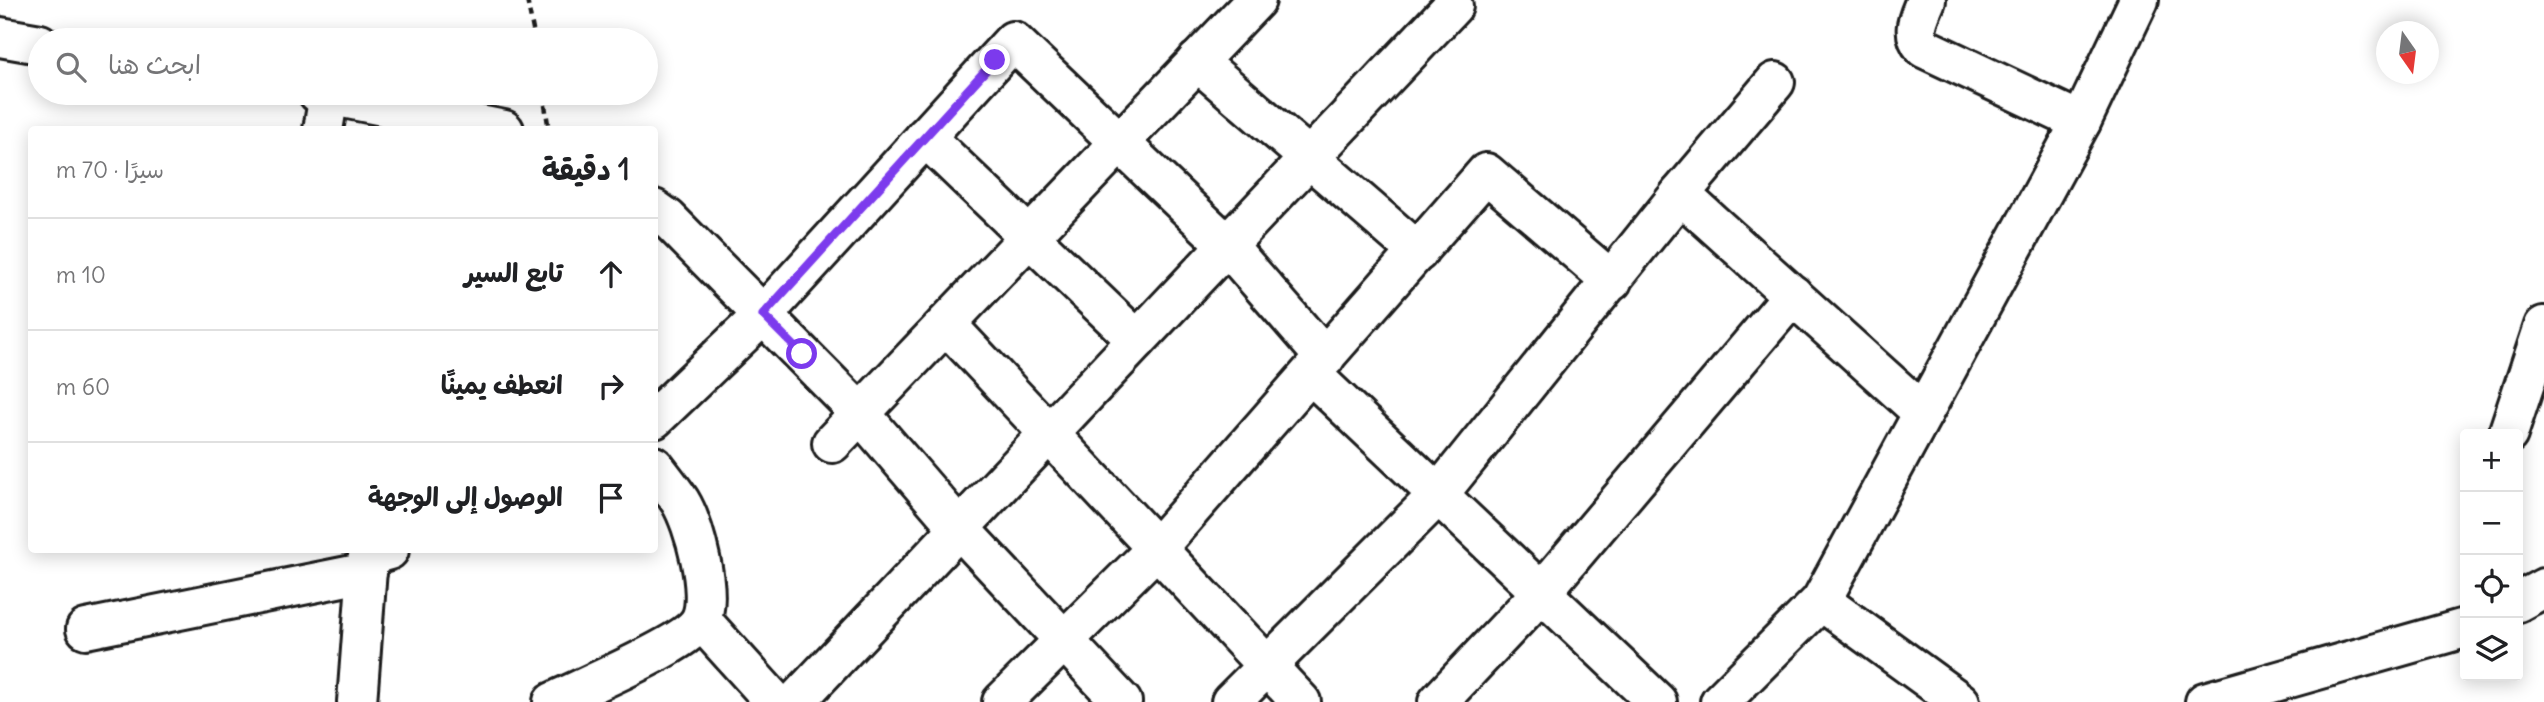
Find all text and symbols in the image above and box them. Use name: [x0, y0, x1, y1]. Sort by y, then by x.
north arrow: [2376, 21, 2439, 84]
search box: [28, 28, 658, 105]
route end: [979, 44, 1010, 75]
icon: search: [52, 48, 90, 86]
text: ابحث هنا: [108, 48, 201, 81]
text: 1 دقيقة: [542, 150, 630, 188]
text: سيرًا · 70 m: [56, 155, 164, 184]
icon: ahead: [592, 255, 630, 293]
text: تابع السير: [464, 256, 563, 289]
text: 10 m: [56, 260, 106, 289]
route start: [786, 338, 817, 369]
icon: right: [592, 367, 630, 405]
text: انعطف يمينًا: [441, 368, 563, 401]
text: 60 m: [56, 372, 110, 401]
map controls: [2460, 429, 2523, 681]
button: +: [2460, 429, 2523, 492]
icon: arrive: [592, 479, 630, 517]
text: الوصول إلى الوجهة: [368, 480, 563, 513]
button: −: [2460, 492, 2523, 555]
button: locate: [2460, 555, 2523, 618]
button: layers: [2460, 618, 2523, 681]

